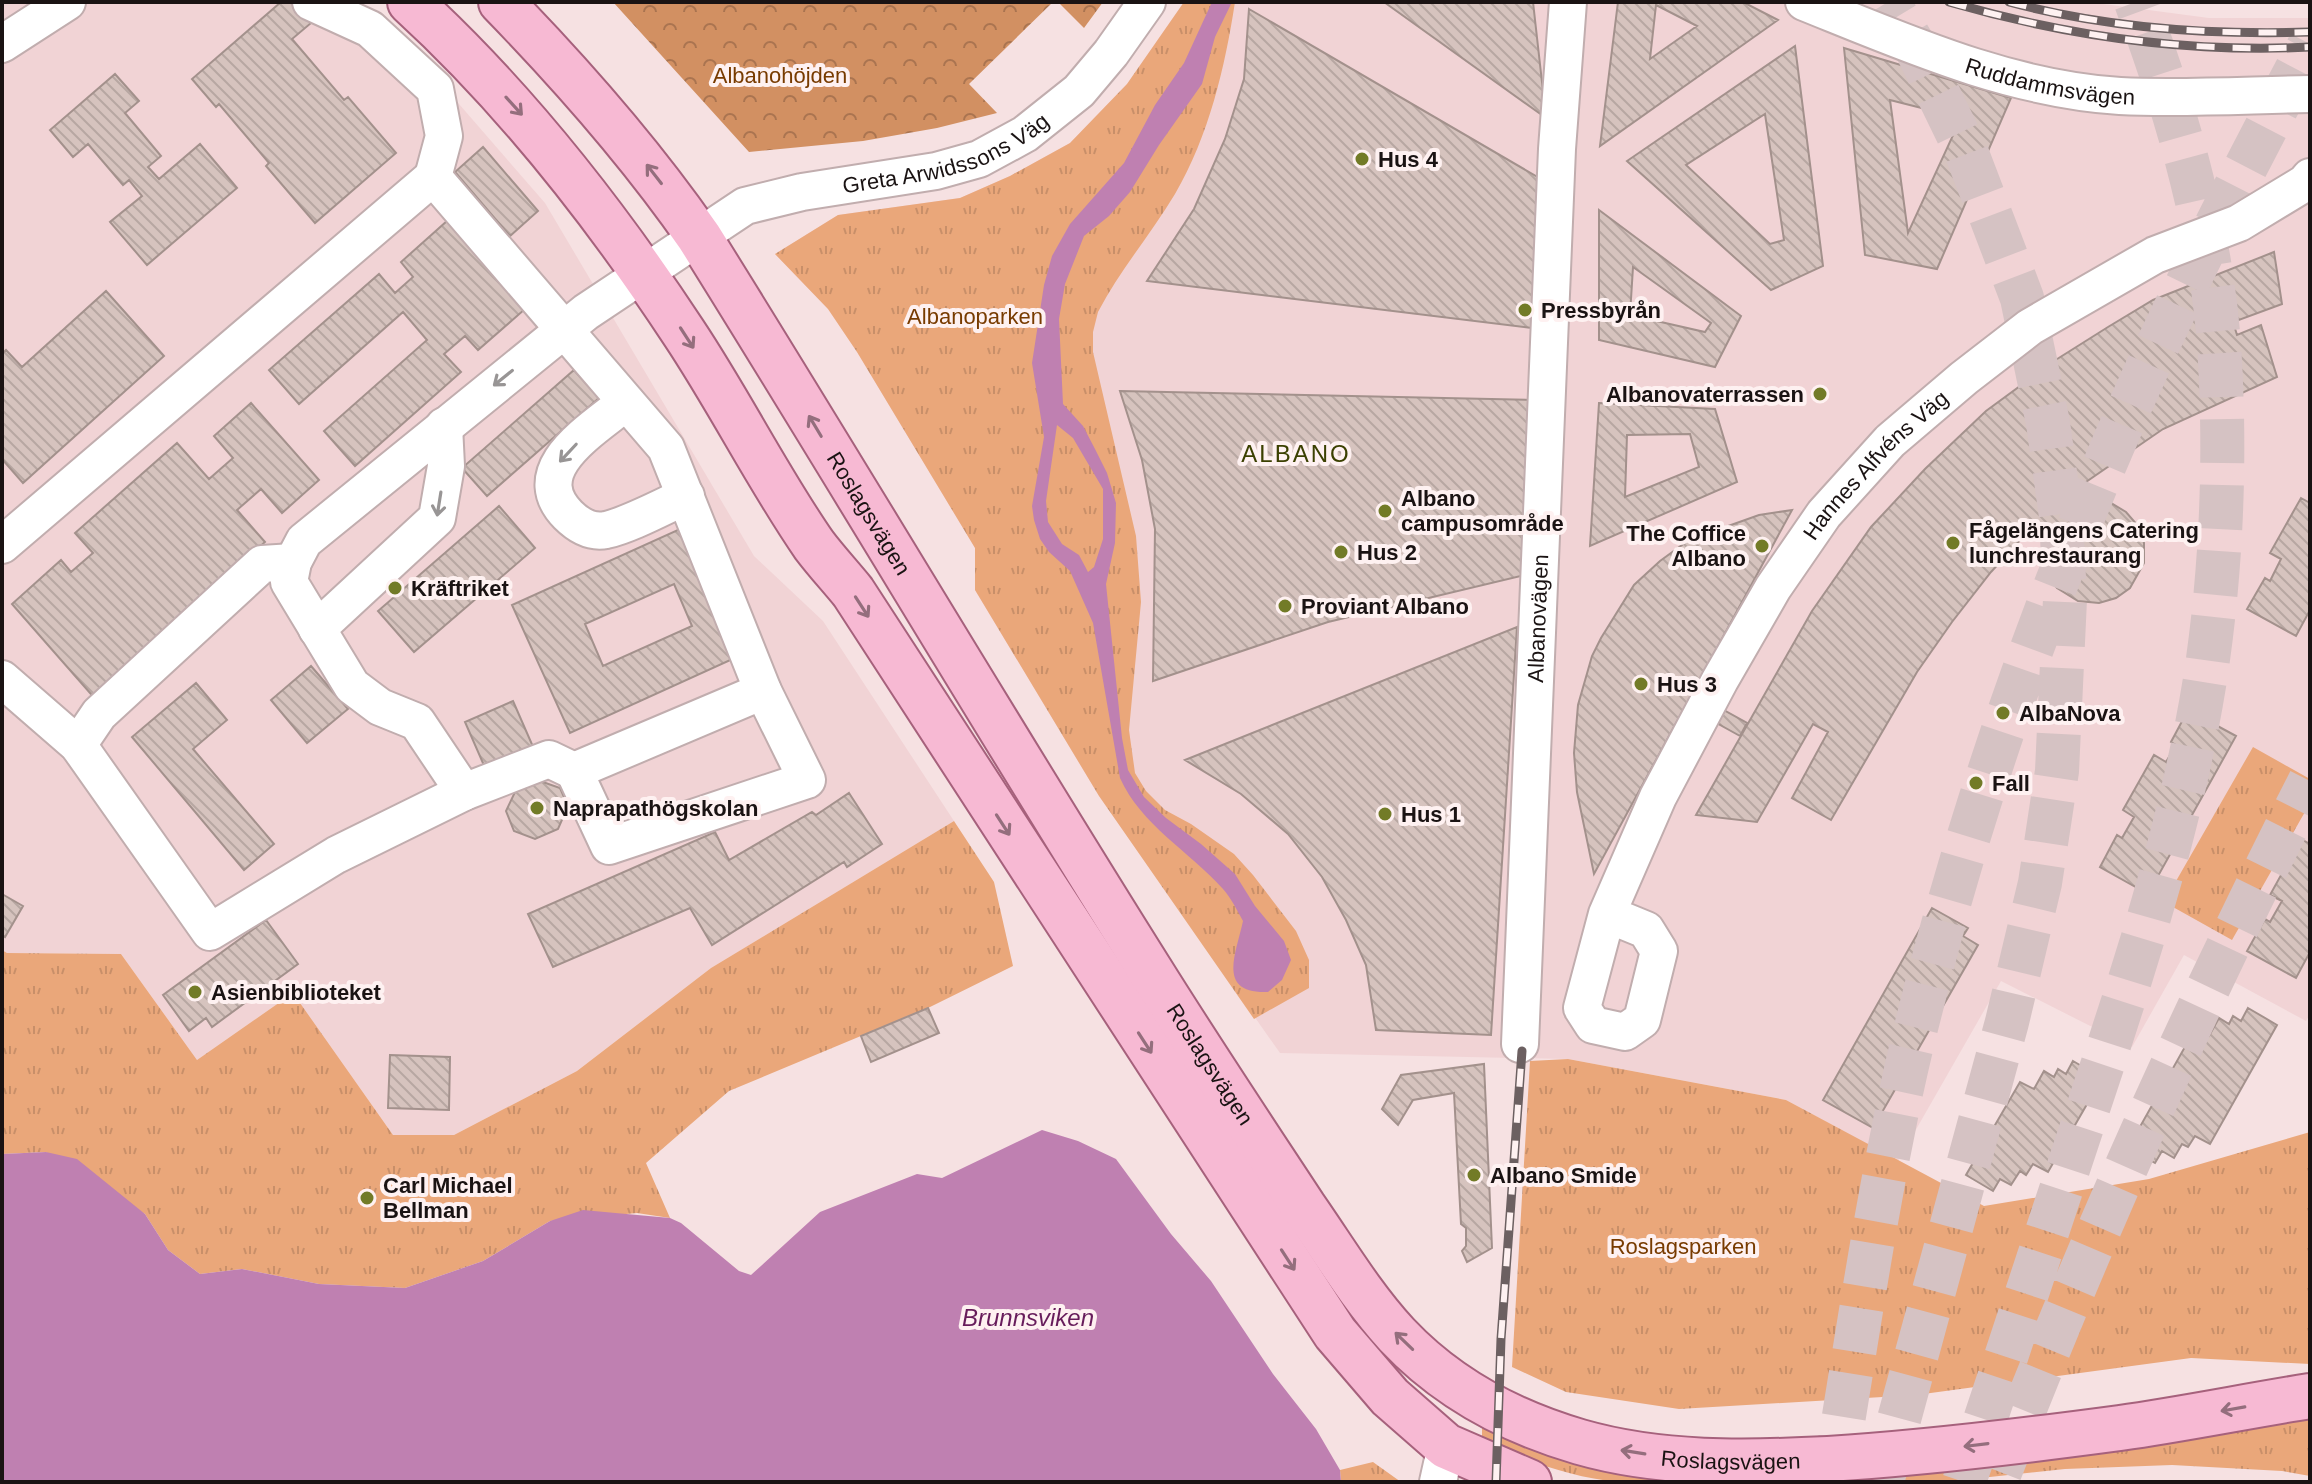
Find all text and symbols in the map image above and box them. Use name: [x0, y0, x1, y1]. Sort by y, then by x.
street label: Ruddammsvägen: [1962, 53, 2135, 110]
park label: Albanohöjden: [713, 63, 847, 88]
one-way arrow: [504, 96, 522, 116]
street label: Greta Arwidssons Väg: [841, 108, 1054, 198]
place label: Hus 4: [1378, 147, 1439, 172]
marker: Hus 4: [1353, 150, 1371, 168]
one-way arrow: [645, 163, 663, 184]
place label: Pressbyrån: [1541, 298, 1661, 323]
marker: Pressbyrån: [1516, 301, 1534, 319]
park label: Albanoparken: [907, 304, 1043, 329]
one-way arrow: [680, 326, 696, 349]
one-way arrow: [493, 369, 514, 387]
place label: Albanovaterrassen: [1606, 382, 1804, 407]
street label: Hannes Alfvéns Väg: [1798, 385, 1953, 545]
marker: Albanovaterrassen: [1811, 385, 1829, 403]
one-way arrow: [807, 415, 823, 438]
district label: ALBANO: [1241, 440, 1351, 467]
one-way arrow: [558, 443, 577, 463]
street label: Roslagsvägen: [822, 447, 916, 580]
place label: Albano campusområde: [1401, 486, 1564, 536]
one-way arrow: [431, 490, 446, 516]
marker: Albano campusområde: [1376, 502, 1394, 520]
place label: Fågelängens Catering lunchrestaurang: [1969, 518, 2199, 568]
place label: The Coffice Albano: [1626, 521, 1746, 571]
marker: Fågelängens Catering lunchrestaurang: [1944, 534, 1962, 552]
marker: The Coffice Albano: [1753, 537, 1771, 555]
place label: Hus 2: [1357, 540, 1417, 565]
marker: Hus 2: [1332, 543, 1350, 561]
street label: Albanovägen: [1523, 554, 1553, 683]
place label: Kräftriket: [411, 576, 509, 601]
marker: Kräftriket: [386, 579, 404, 597]
place label: Proviant Albano: [1301, 594, 1469, 619]
one-way arrow: [854, 595, 870, 617]
marker: Proviant Albano: [1276, 597, 1294, 615]
place label: Hus 3: [1657, 672, 1717, 697]
marker: Hus 3: [1632, 675, 1650, 693]
place label: AlbaNova: [2019, 701, 2121, 726]
marker: AlbaNova: [1994, 704, 2012, 722]
place label: Fall: [1992, 771, 2030, 796]
marker: Fall: [1967, 774, 1985, 792]
place label: Naprapathögskolan: [553, 796, 758, 821]
marker: Naprapathögskolan: [528, 799, 546, 817]
place label: Hus 1: [1401, 802, 1461, 827]
marker: Hus 1: [1376, 805, 1394, 823]
one-way arrow: [995, 813, 1011, 836]
place label: Asienbiblioteket: [211, 980, 382, 1005]
marker: Asienbiblioteket: [186, 983, 204, 1001]
street label: Roslagsvägen: [1161, 999, 1258, 1130]
one-way arrow: [1137, 1031, 1154, 1053]
place label: Albano Smide: [1490, 1163, 1637, 1188]
marker: Albano Smide: [1465, 1166, 1483, 1184]
place label: Carl Michael Bellman: [383, 1173, 513, 1223]
marker: Carl Michael Bellman: [358, 1189, 376, 1207]
park label: Roslagsparken: [1610, 1234, 1756, 1259]
one-way arrow: [1279, 1249, 1296, 1271]
water label: Brunnsviken: [962, 1304, 1094, 1331]
one-way arrow: [1394, 1331, 1414, 1350]
one-way arrow: [2221, 1403, 2246, 1418]
one-way arrow: [1963, 1438, 1990, 1453]
one-way arrow: [1621, 1444, 1646, 1459]
street label: Roslagsvägen: [1660, 1446, 1801, 1474]

